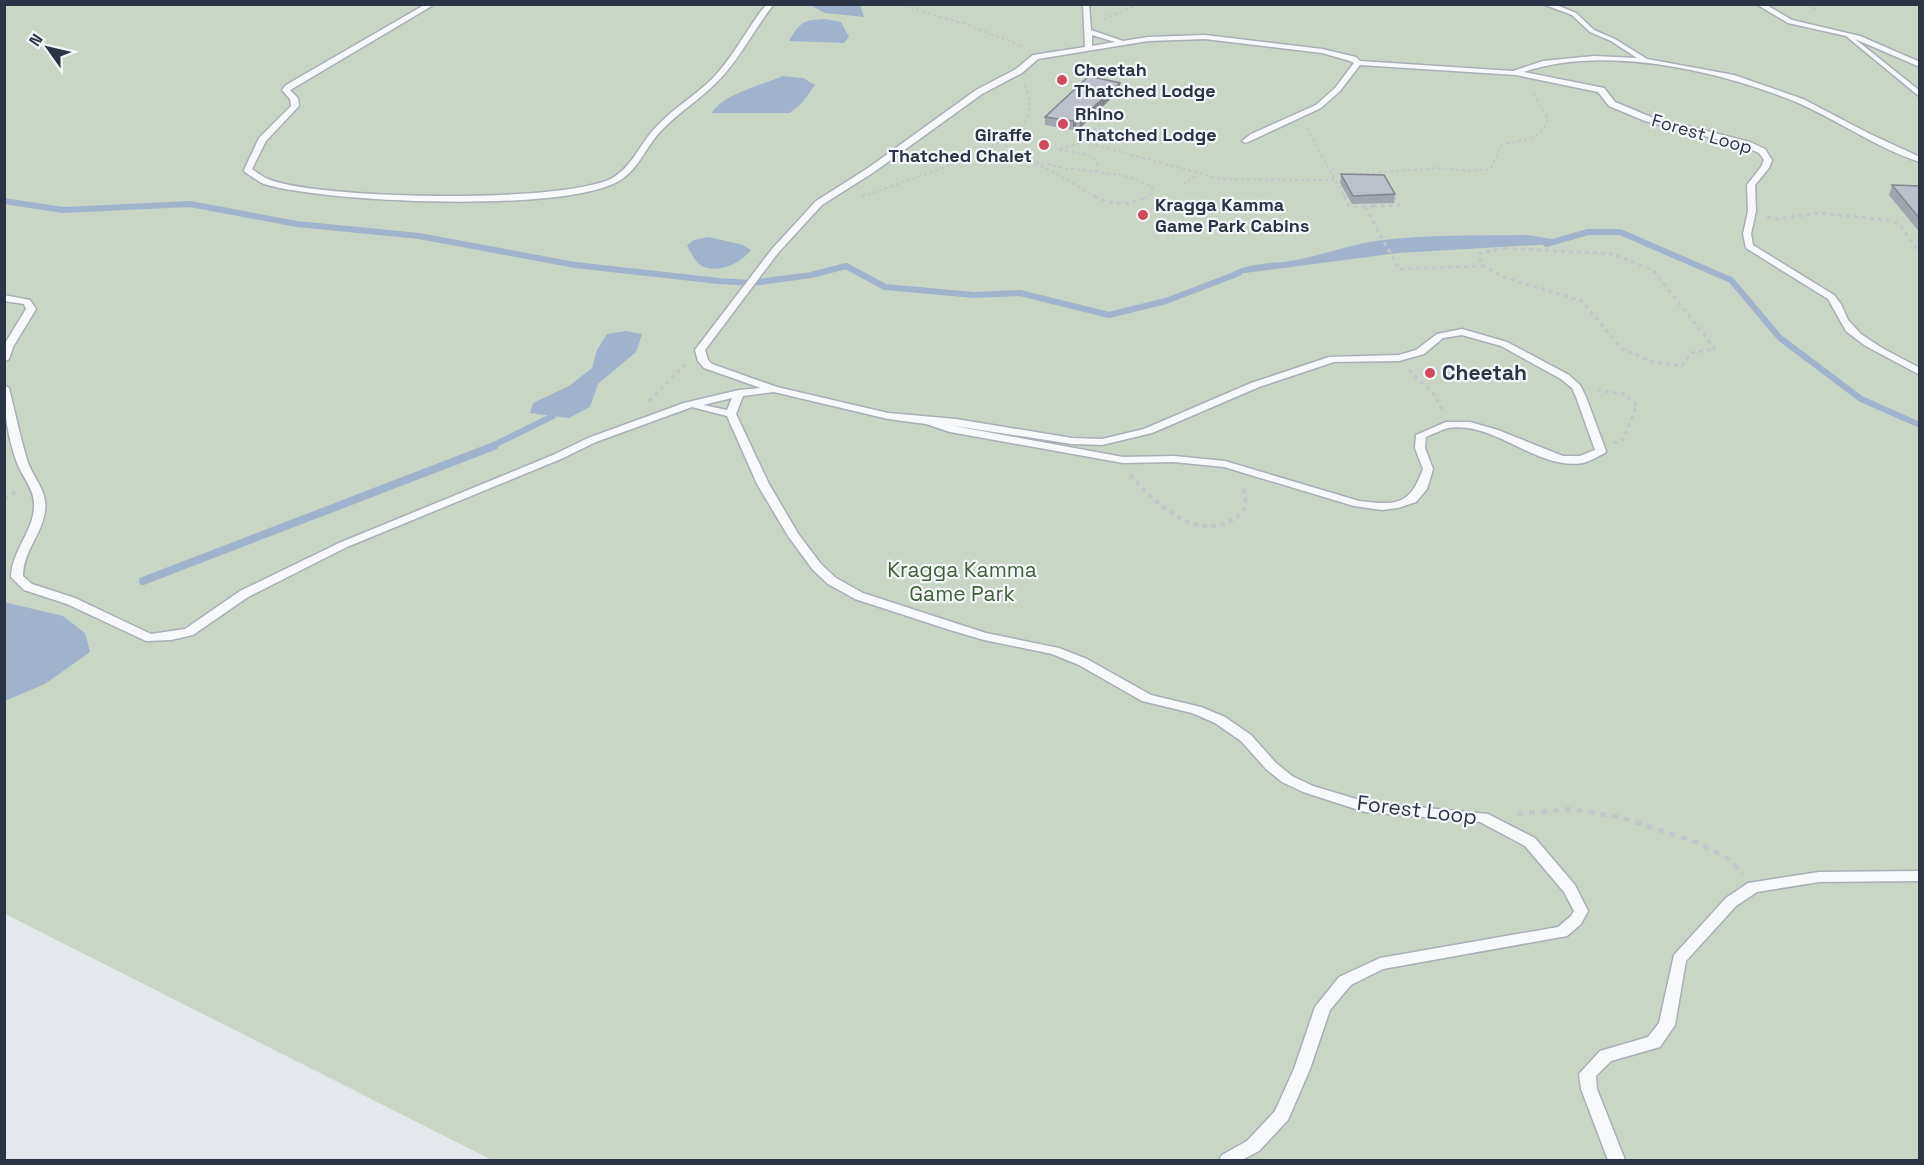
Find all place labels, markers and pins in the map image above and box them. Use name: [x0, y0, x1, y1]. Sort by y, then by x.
place label: Cheetah Thatched Lodge: [1074, 58, 1216, 102]
marker: Cheetah Thatched Lodge: [1055, 73, 1069, 87]
place label: Rhino Thatched Lodge: [1075, 102, 1217, 146]
marker: Rhino Thatched Lodge: [1056, 117, 1070, 131]
place label: Giraffe Thatched Chalet: [888, 123, 1032, 167]
marker: Giraffe Thatched Chalet: [1037, 138, 1051, 152]
place label: Kragga Kamma Game Park Cabins: [1155, 193, 1309, 237]
marker: Kragga Kamma Game Park Cabins: [1136, 208, 1150, 222]
place label: Cheetah: [1442, 359, 1527, 386]
marker: Cheetah: [1423, 366, 1437, 380]

